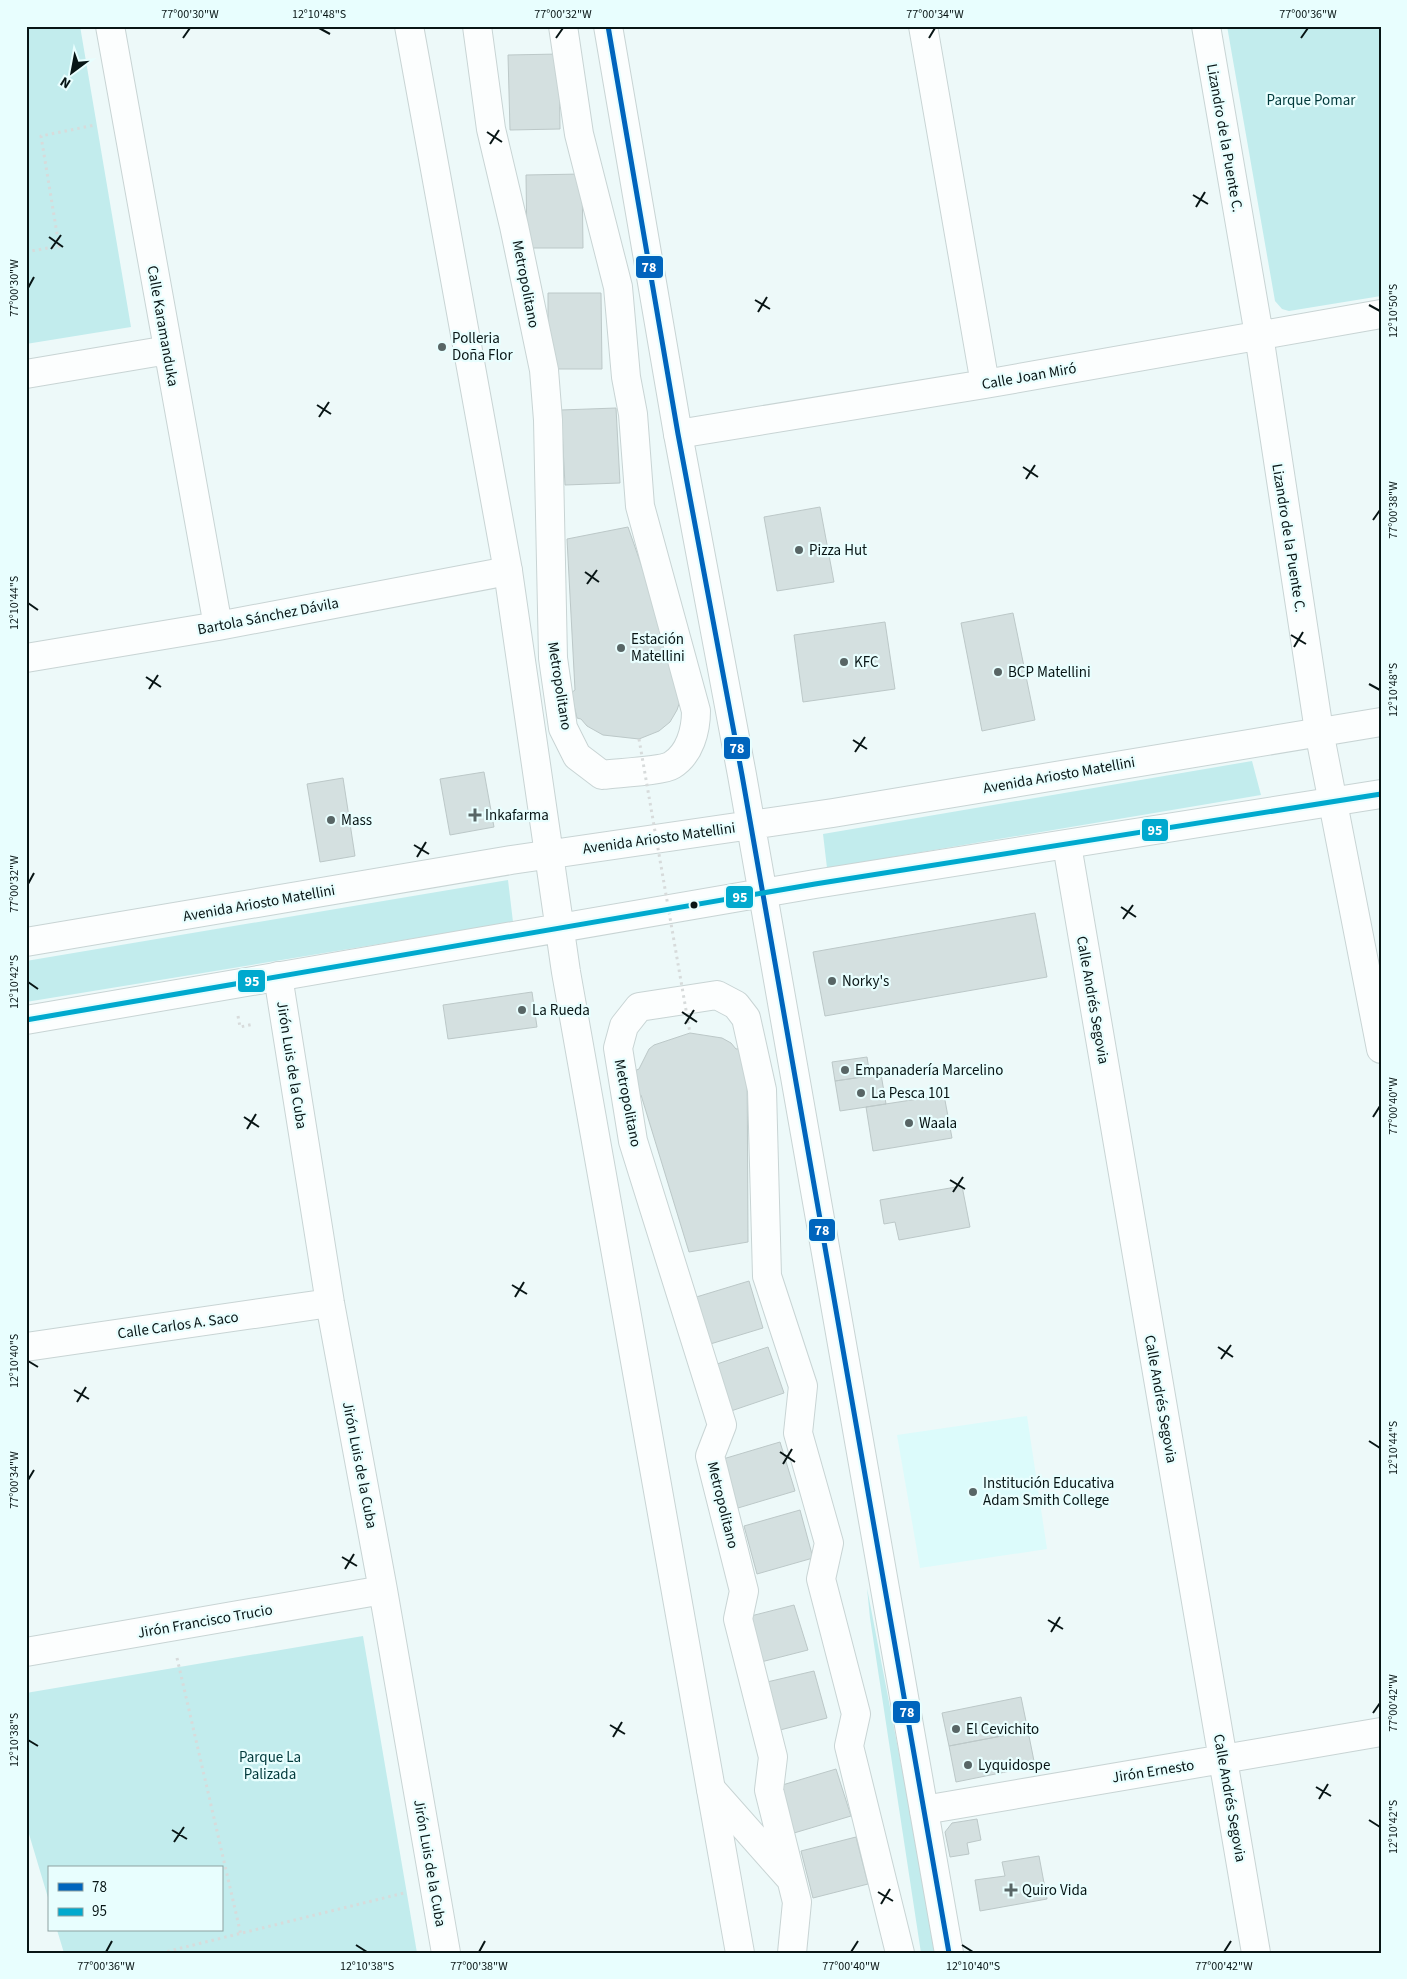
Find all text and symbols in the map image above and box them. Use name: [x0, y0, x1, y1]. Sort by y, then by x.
text: 77°00'30"W: [161, 6, 219, 23]
text: 12°10'48"S: [292, 6, 346, 23]
text: 77°00'32"W: [534, 6, 592, 23]
text: 77°00'34"W: [906, 6, 964, 23]
text: 77°00'36"W: [1279, 6, 1337, 23]
north arrow: [48, 48, 98, 98]
street label: Lizandro de la Puente C.: [1201, 62, 1248, 214]
text: N: [56, 71, 75, 93]
park label: Parque Pomar: [1267, 90, 1356, 111]
street label: Metropolitano: [507, 238, 544, 330]
line badge: 78: [635, 255, 664, 279]
text: 78: [642, 258, 656, 278]
text: 77°00'30"W: [6, 259, 23, 317]
street label: Calle Karamanduka: [142, 264, 183, 388]
text: 12°10'50"S: [1385, 284, 1402, 338]
place label: Polleria Doña Flor: [452, 328, 513, 366]
marker: Polleria Doña Flor: [436, 341, 448, 353]
street label: Calle Joan Miró: [980, 358, 1078, 395]
street label: Lizandro de la Puente C.: [1266, 462, 1311, 614]
text: 77°00'38"W: [1385, 481, 1402, 539]
place label: Pizza Hut: [809, 540, 867, 561]
marker: Pizza Hut: [793, 544, 805, 556]
text: 12°10'44"S: [6, 576, 23, 630]
street label: Bartola Sánchez Dávila: [196, 592, 340, 640]
place label: Estación Matellini: [631, 629, 685, 667]
street label: Metropolitano: [542, 640, 577, 732]
marker: Estación Matellini: [615, 642, 627, 654]
place label: KFC: [854, 652, 879, 673]
marker: KFC: [838, 656, 850, 668]
place label: BCP Matellini: [1008, 662, 1091, 683]
text: 12°10'48"S: [1385, 663, 1402, 717]
marker: BCP Matellini: [992, 666, 1004, 678]
line badge: 78: [723, 736, 751, 760]
text: 78: [730, 739, 744, 759]
street label: Avenida Ariosto Matellini: [981, 752, 1137, 799]
place label: Inkafarma: [485, 805, 549, 826]
marker: Inkafarma: [469, 809, 481, 821]
place label: Mass: [341, 810, 372, 831]
marker: Mass: [325, 814, 337, 826]
street label: Avenida Ariosto Matellini: [581, 817, 737, 860]
line badge: 95: [1141, 818, 1169, 842]
text: 95: [1148, 821, 1162, 841]
text: 77°00'32"W: [6, 855, 23, 913]
street label: Avenida Ariosto Matellini: [181, 880, 337, 927]
line badge: 95: [725, 885, 754, 909]
text: 95: [733, 888, 747, 908]
unlabelled marker: [689, 900, 699, 910]
street label: Calle Andrés Segovia: [1071, 934, 1114, 1066]
text: 12°10'42"S: [6, 955, 23, 1009]
line badge: 95: [237, 969, 266, 993]
place label: Norky's: [842, 971, 889, 992]
text: 95: [245, 972, 259, 992]
marker: Norky's: [826, 975, 838, 987]
street label: Jirón Luis de la Cuba: [271, 1000, 312, 1130]
place label: La Rueda: [532, 1000, 590, 1021]
marker: La Rueda: [516, 1004, 528, 1016]
street label: Metropolitano: [609, 1057, 646, 1149]
place label: Empanadería Marcelino: [855, 1060, 1003, 1081]
marker: Empanadería Marcelino: [839, 1064, 851, 1076]
text: 77°00'40"W: [1385, 1077, 1402, 1135]
place label: La Pesca 101: [871, 1083, 950, 1104]
marker: La Pesca 101: [855, 1087, 867, 1099]
place label: Waala: [919, 1113, 957, 1134]
marker: Waala: [903, 1117, 915, 1129]
line badge: 78: [808, 1218, 836, 1242]
text: 78: [815, 1221, 829, 1241]
street label: Calle Carlos A. Saco: [116, 1307, 240, 1344]
street label: Calle Andrés Segovia: [1139, 1333, 1182, 1465]
text: 12°10'40"S: [6, 1334, 23, 1388]
street label: Jirón Luis de la Cuba: [337, 1400, 382, 1530]
text: 12°10'44"S: [1385, 1421, 1402, 1475]
text: 77°00'34"W: [6, 1451, 23, 1509]
street label: Metropolitano: [702, 1459, 743, 1551]
place label: Institución Educativa Adam Smith College: [983, 1473, 1114, 1511]
marker: Institución Educativa Adam Smith College: [967, 1486, 979, 1498]
street label: Jirón Francisco Trucio: [136, 1599, 274, 1644]
text: 77°00'42"W: [1385, 1674, 1402, 1732]
line badge: 78: [892, 1700, 921, 1724]
text: 78: [900, 1703, 914, 1723]
text: 12°10'38"S: [6, 1713, 23, 1767]
place label: El Cevichito: [966, 1719, 1039, 1740]
marker: El Cevichito: [950, 1723, 962, 1735]
street label: Calle Andrés Segovia: [1208, 1732, 1251, 1864]
park label: Parque La Palizada: [239, 1747, 301, 1785]
place label: Lyquidospe: [978, 1755, 1050, 1776]
street label: Jirón Ernesto: [1110, 1755, 1196, 1788]
marker: Lyquidospe: [962, 1759, 974, 1771]
street label: Jirón Luis de la Cuba: [408, 1798, 451, 1928]
text: 12°10'42"S: [1385, 1800, 1402, 1854]
legend: [48, 1866, 222, 1932]
text: 78: [92, 1877, 107, 1898]
place label: Quiro Vida: [1022, 1880, 1087, 1901]
marker: Quiro Vida: [1004, 1883, 1018, 1897]
text: 95: [92, 1901, 107, 1922]
text: 77°00'36"W: [77, 1958, 135, 1975]
text: 12°10'38"S: [340, 1958, 394, 1975]
text: 77°00'38"W: [450, 1958, 508, 1975]
text: 77°00'40"W: [822, 1958, 880, 1975]
text: 12°10'40"S: [946, 1958, 1000, 1975]
text: 77°00'42"W: [1195, 1958, 1253, 1975]

